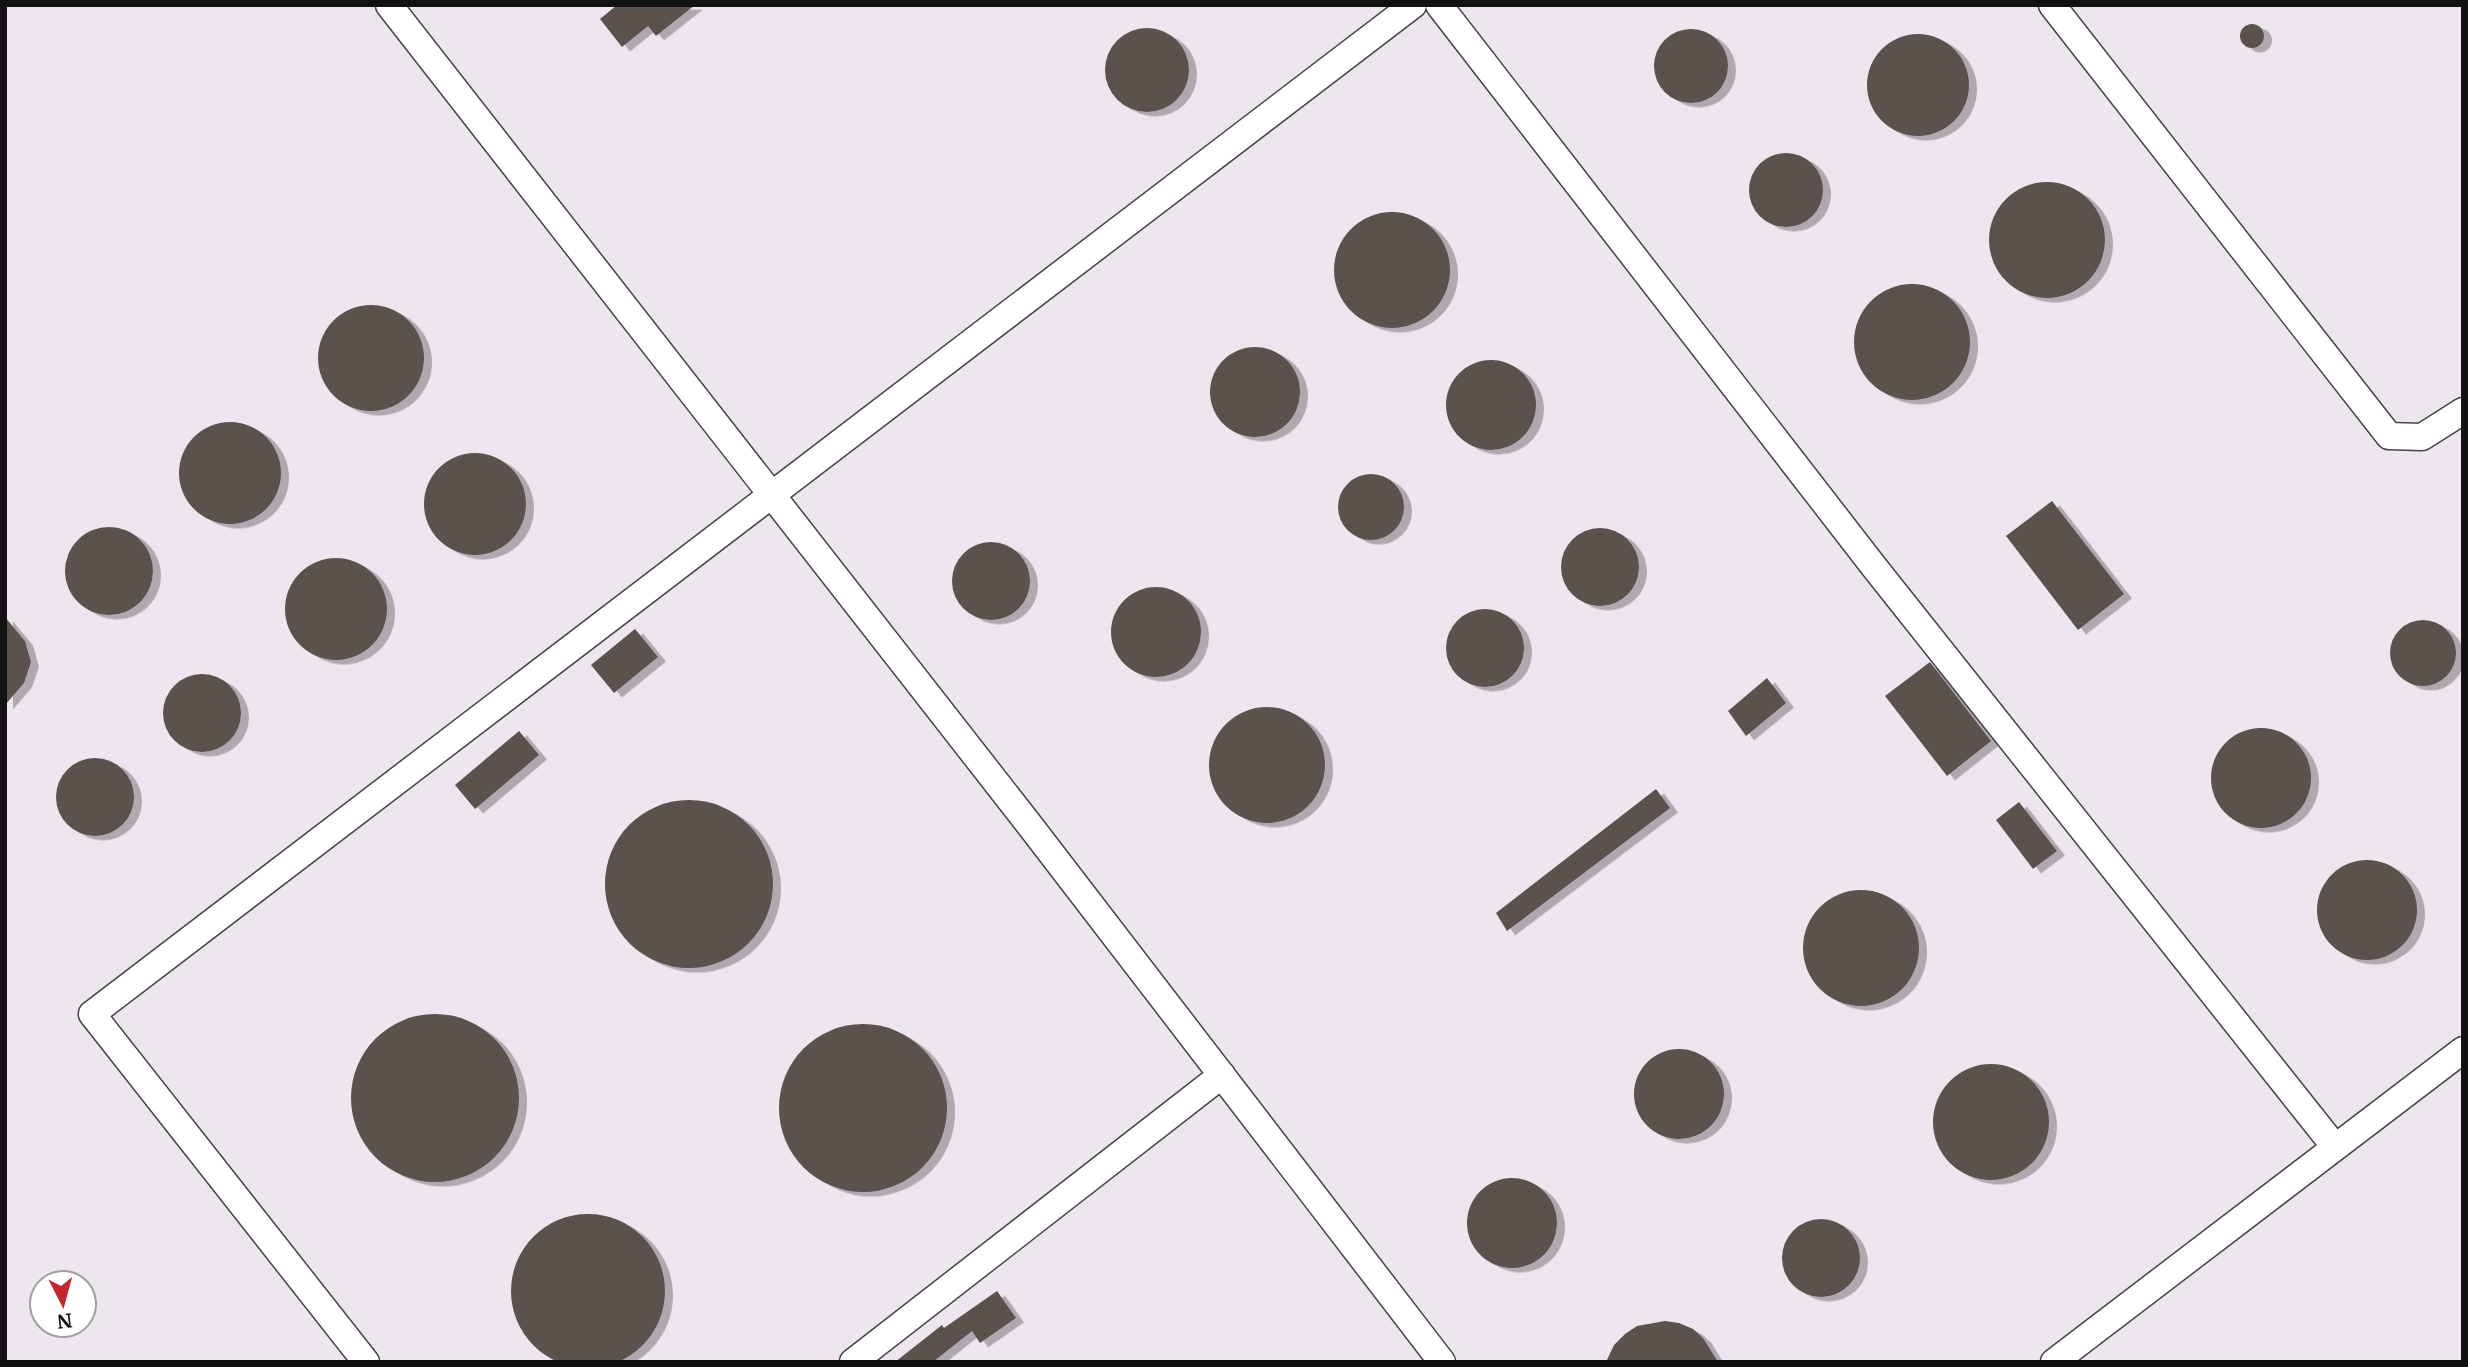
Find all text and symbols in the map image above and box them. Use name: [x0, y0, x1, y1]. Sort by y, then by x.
north arrow: [28, 1269, 98, 1339]
text: N: [56, 1308, 73, 1334]

